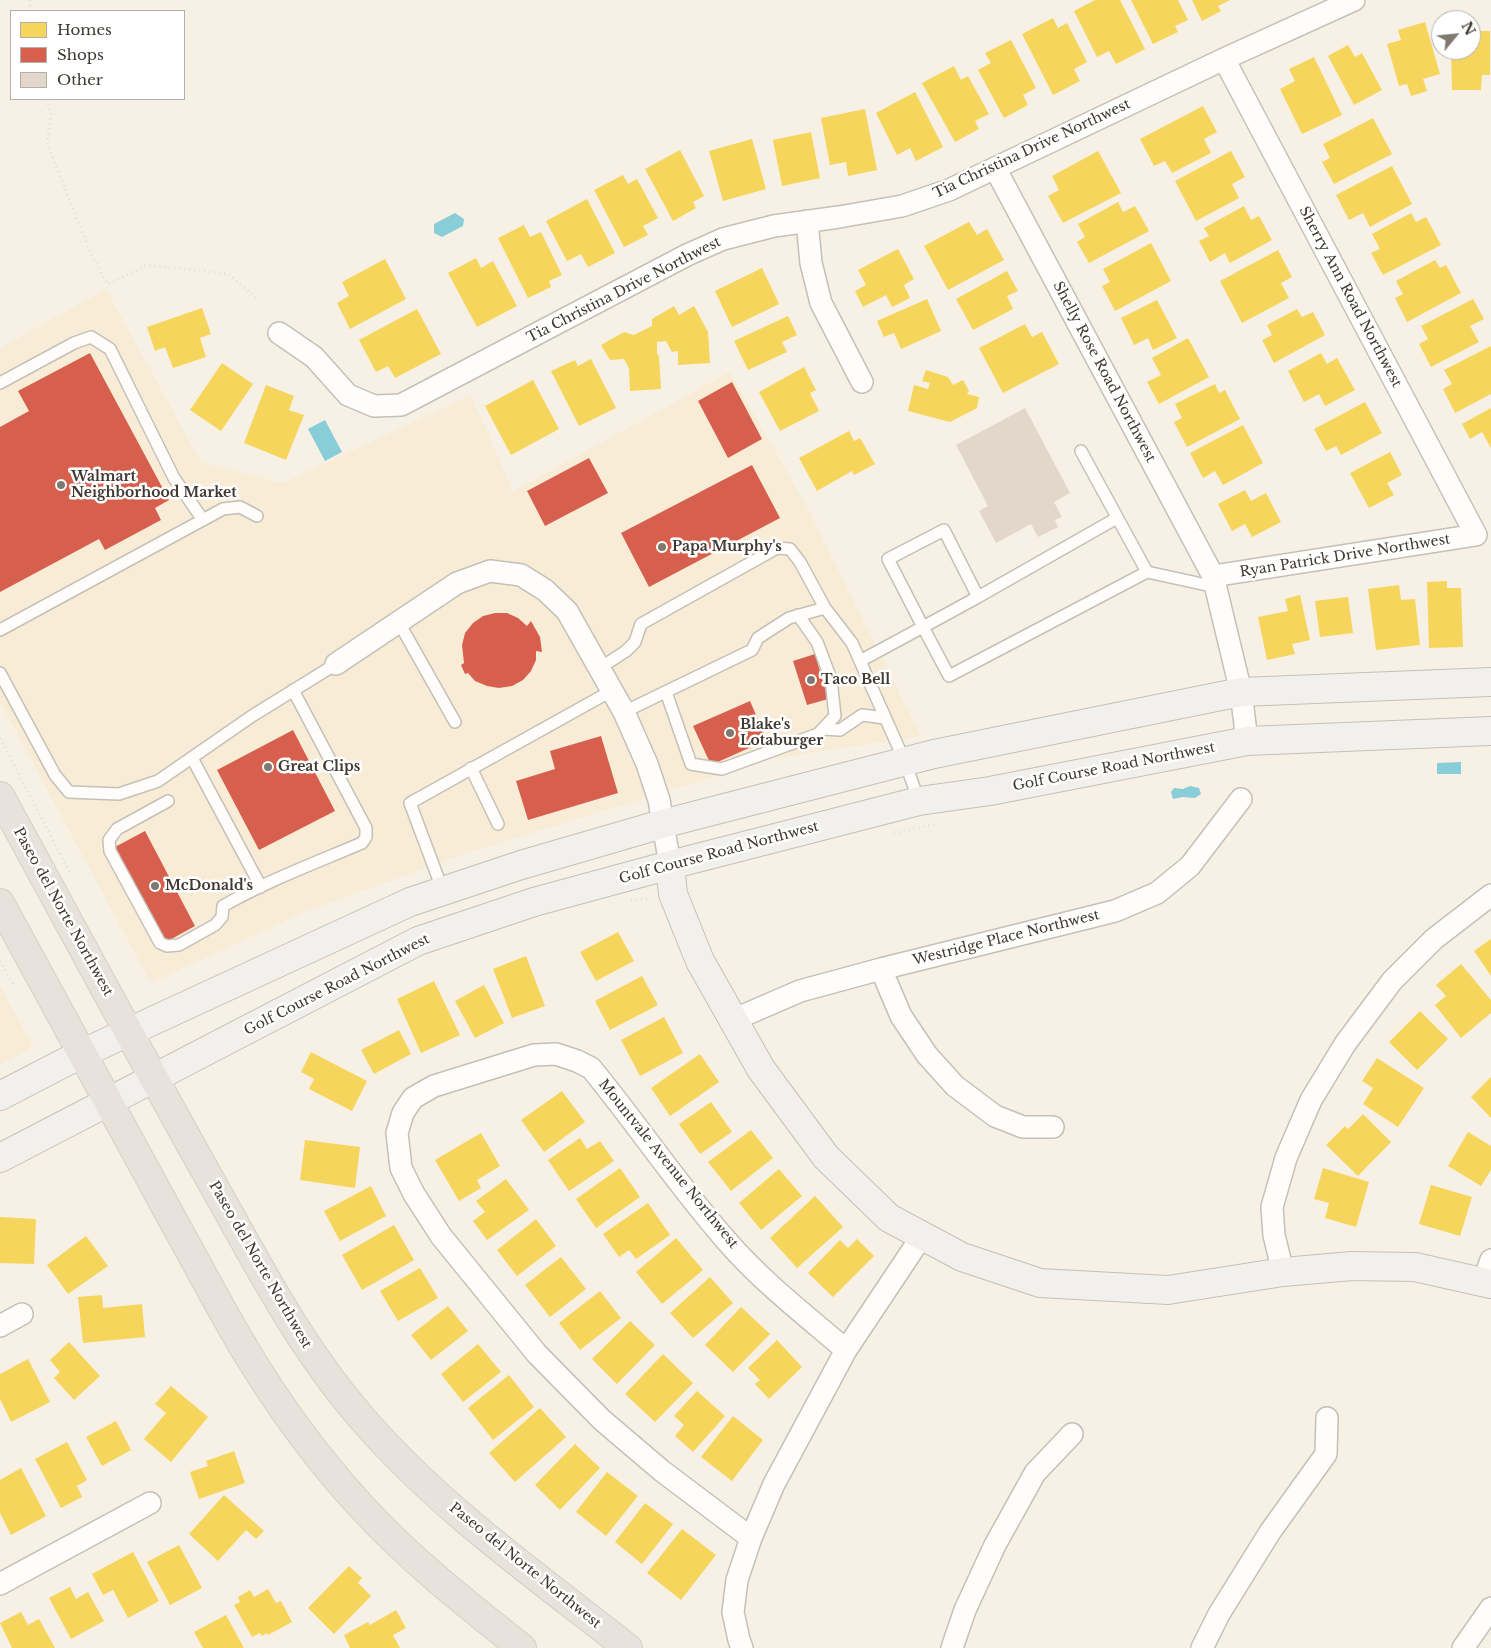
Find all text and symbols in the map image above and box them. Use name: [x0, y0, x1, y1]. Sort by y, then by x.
legend: [10, 10, 185, 100]
north arrow: [1431, 10, 1481, 60]
text: N: [1457, 18, 1479, 38]
text: Homes: [57, 20, 112, 39]
text: Shops: [57, 45, 104, 64]
text: Other: [57, 70, 103, 89]
street label: Tia Christina Drive Northwest: [931, 96, 1133, 202]
street label: Sherry Ann Road Northwest: [1295, 204, 1405, 390]
street label: Tia Christina Drive Northwest: [524, 234, 724, 346]
street label: Shelly Rose Road Northwest: [1049, 279, 1159, 465]
place label: Walmart Neighborhood Market: [71, 469, 237, 502]
marker: Walmart Neighborhood Market: [55, 479, 67, 491]
street label: Ryan Patrick Drive Northwest: [1239, 531, 1451, 581]
place label: Papa Murphy's: [672, 539, 782, 555]
marker: Papa Murphy's: [656, 541, 668, 553]
place label: Taco Bell: [821, 672, 890, 688]
marker: Taco Bell: [805, 674, 817, 686]
place label: Blake's Lotaburger: [740, 717, 823, 750]
marker: Blake's Lotaburger: [724, 727, 736, 739]
street label: Golf Course Road Northwest: [1011, 739, 1217, 795]
place label: Great Clips: [278, 759, 360, 775]
marker: Great Clips: [262, 761, 274, 773]
street label: Golf Course Road Northwest: [617, 818, 821, 888]
street label: Paseo del Norte Northwest: [10, 825, 116, 999]
place label: McDonald's: [165, 878, 253, 894]
marker: McDonald's: [149, 880, 161, 892]
street label: Westridge Place Northwest: [911, 907, 1101, 969]
street label: Golf Course Road Northwest: [241, 931, 433, 1039]
street label: Mountvale Avenue Northwest: [595, 1076, 741, 1252]
street label: Paseo del Norte Northwest: [205, 1178, 315, 1352]
street label: Paseo del Norte Northwest: [446, 1500, 604, 1632]

